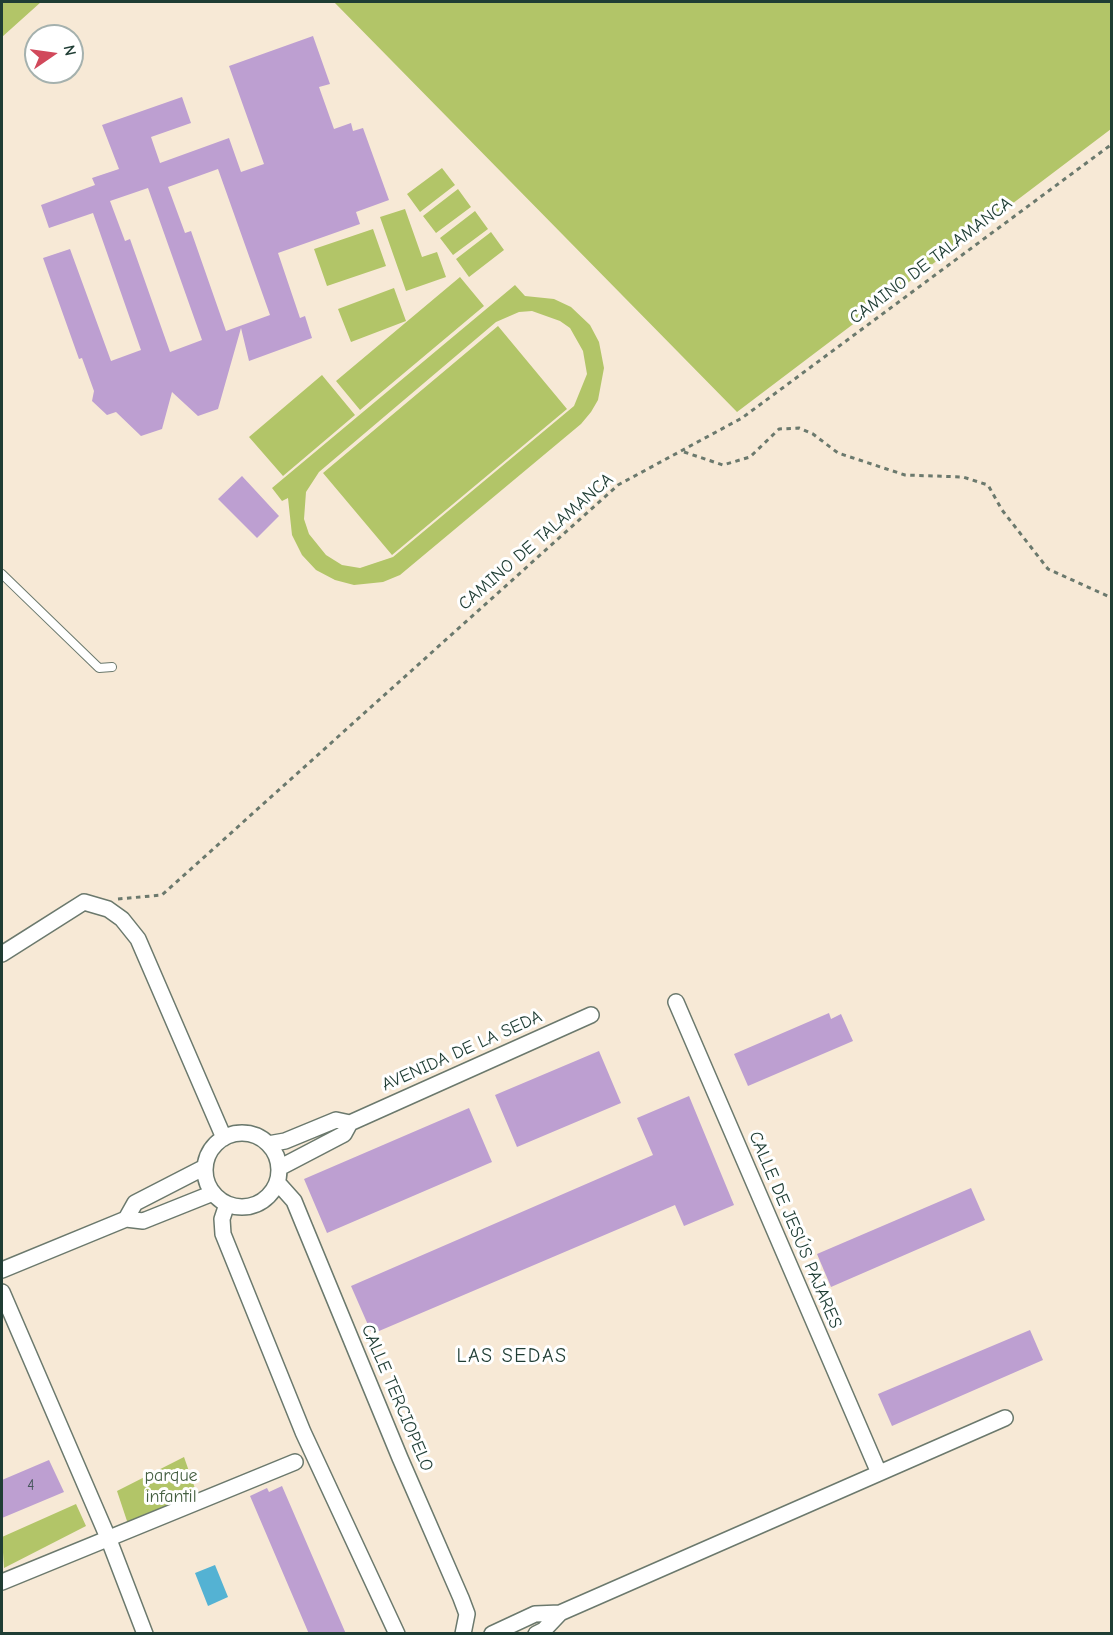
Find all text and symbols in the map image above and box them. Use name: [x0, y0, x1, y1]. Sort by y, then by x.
north arrow: [24, 24, 84, 84]
text: N: [60, 43, 80, 58]
street label: CAMINO DE TALAMANCA: [845, 193, 1017, 329]
street label: CAMINO DE TALAMANCA: [454, 469, 618, 615]
street label: AVENIDA DE LA SEDA: [379, 1006, 545, 1096]
street label: CALLE DE JESÚS PAJARES: [744, 1128, 846, 1332]
street label: CALLE TERCIOPELO: [356, 1321, 438, 1475]
district label: LAS SEDAS: [456, 1344, 568, 1368]
park label: parque infantil: [144, 1465, 198, 1508]
house number: 4: [27, 1477, 35, 1495]

